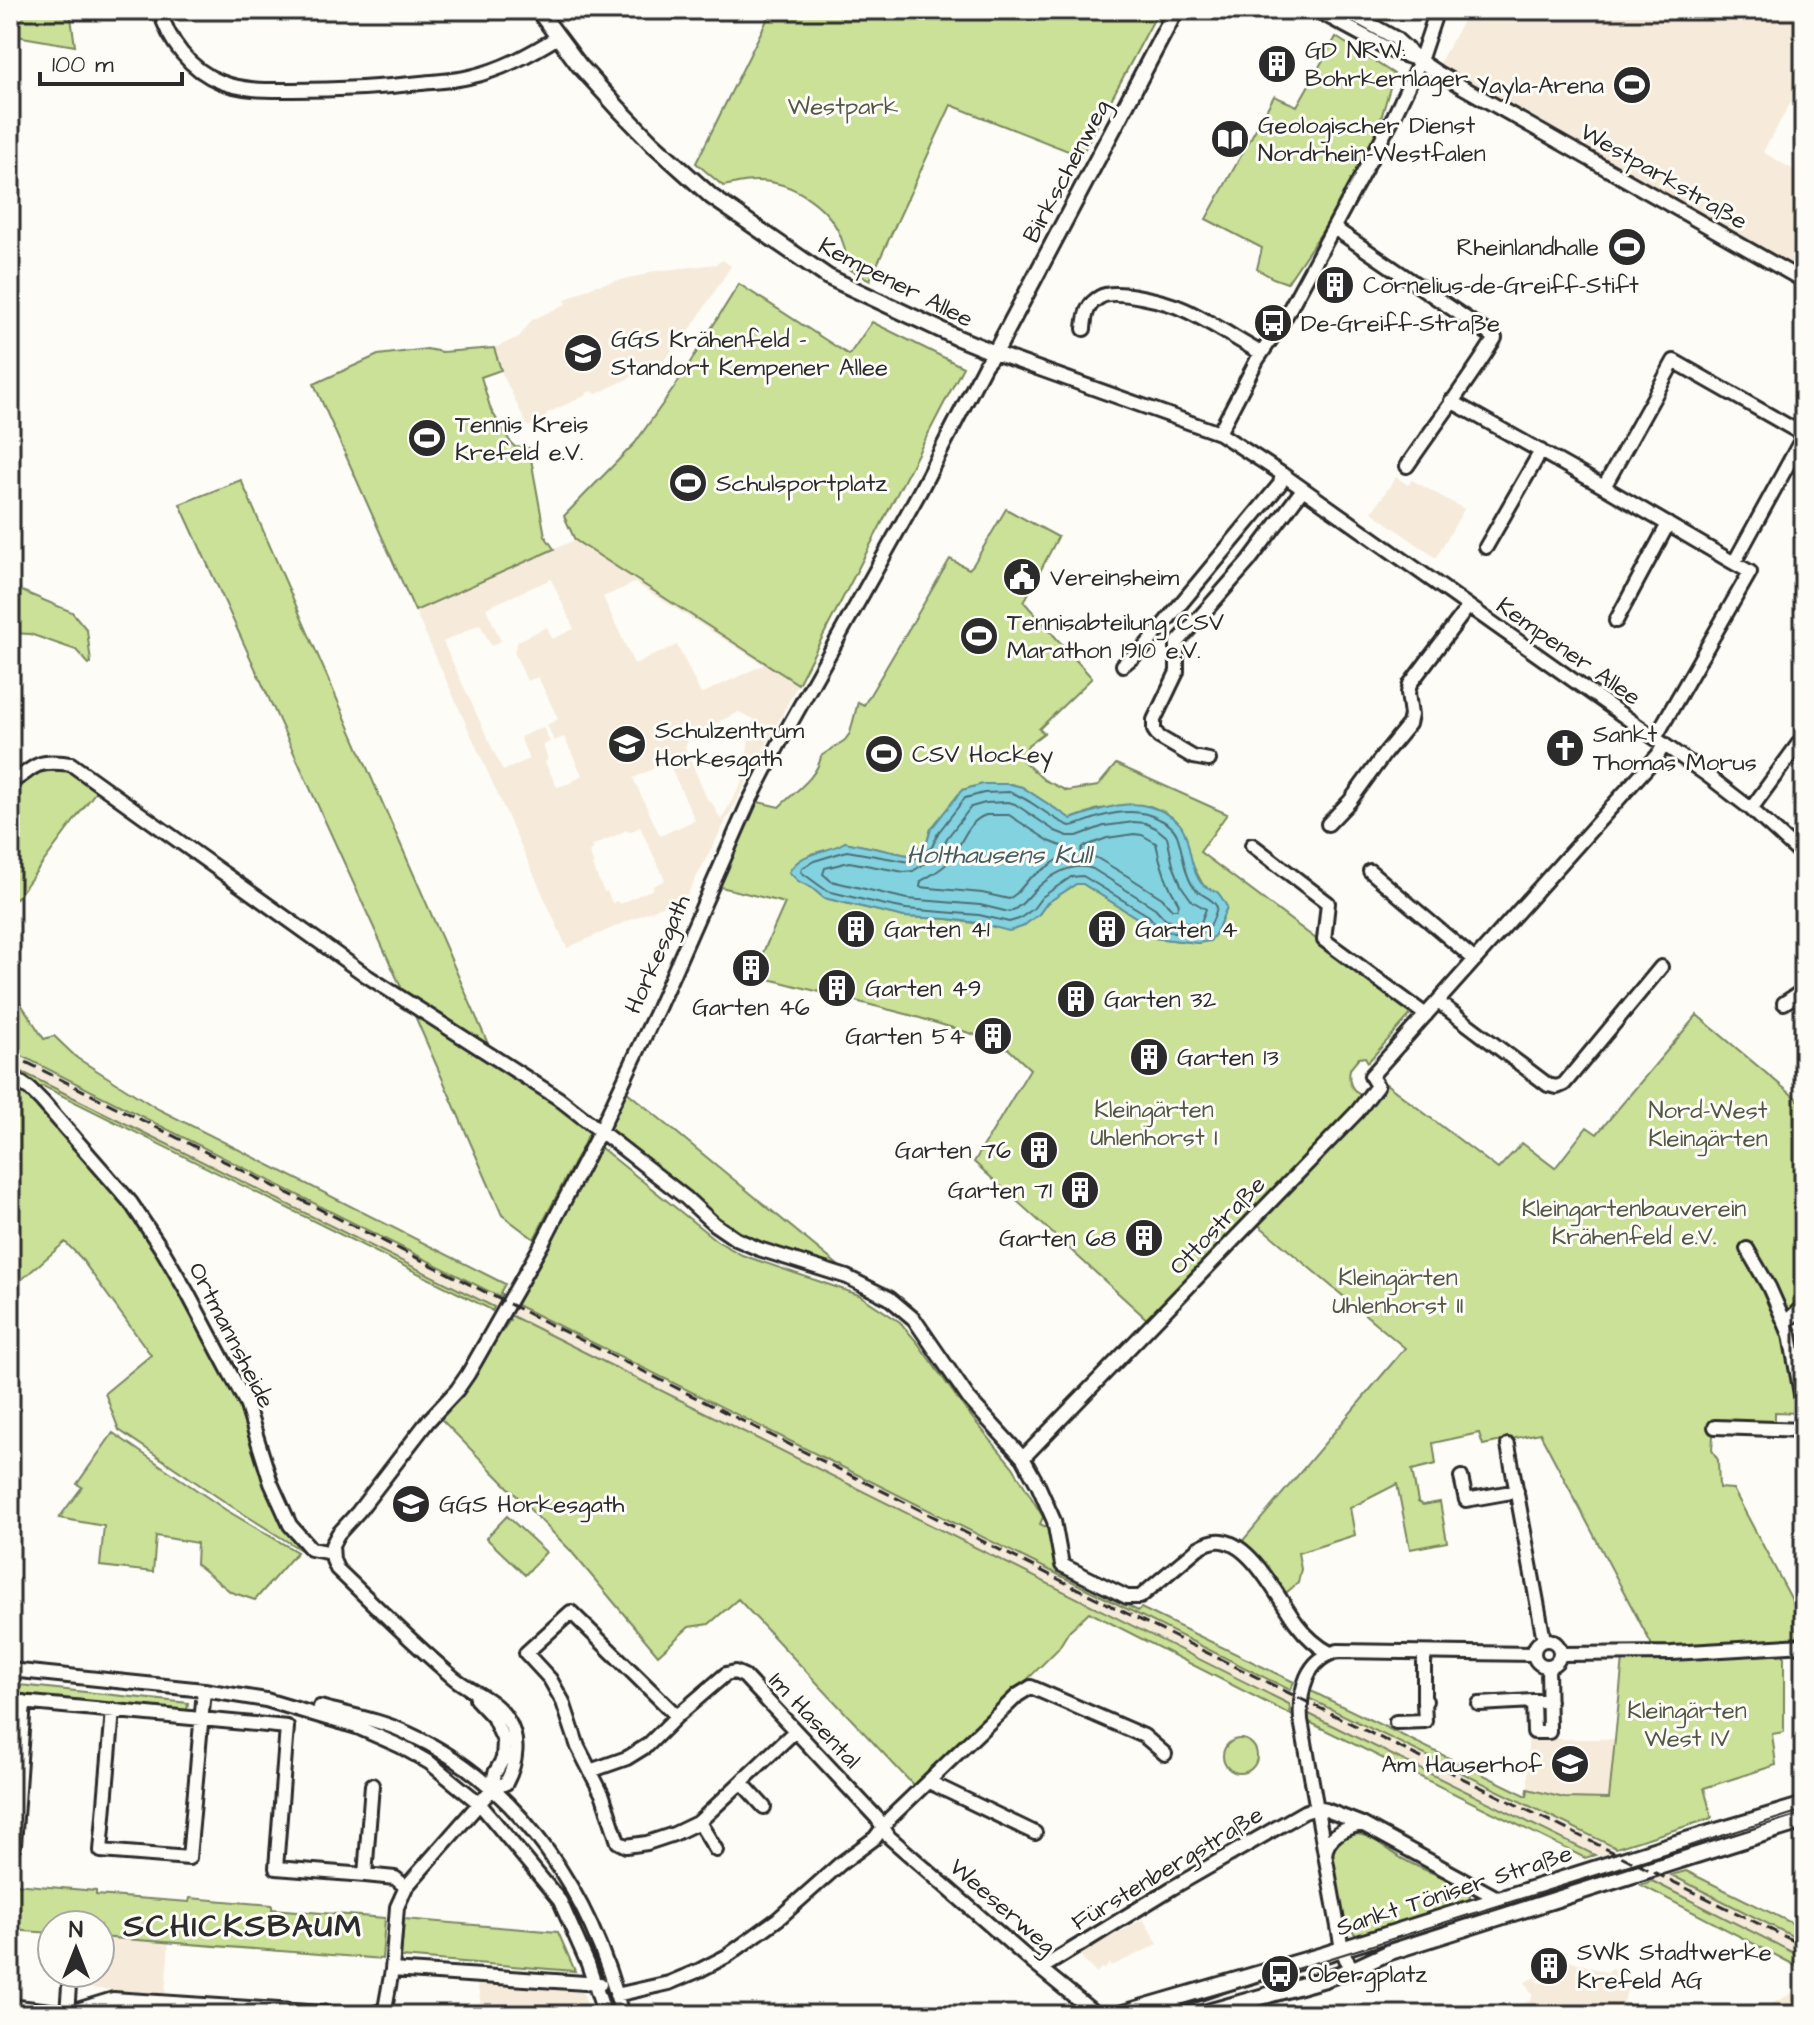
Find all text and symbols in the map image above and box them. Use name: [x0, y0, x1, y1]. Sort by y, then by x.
place label: GD NRW: Bohrkernlager: [1305, 34, 1468, 97]
scale bar: [40, 36, 182, 86]
building icon: GD NRW: Bohrkernlager: [1256, 43, 1298, 85]
text: 100 m: [52, 48, 114, 82]
sports icon: Yayla-Arena: [1611, 64, 1653, 106]
place label: Yayla-Arena: [1477, 69, 1604, 104]
park label: Westpark: [788, 90, 899, 124]
street label: Birkschenweg: [1015, 94, 1120, 249]
place label: Geologischer Dienst Nordrhein-Westfalen: [1258, 109, 1486, 171]
street label: Westparkstraße: [1574, 115, 1753, 239]
library icon: Geologischer Dienst Nordrhein-Westfalen: [1209, 118, 1251, 160]
sports icon: Rheinlandhalle: [1606, 226, 1648, 268]
street label: Kempener Allee: [812, 229, 979, 336]
place label: Rheinlandhalle: [1456, 231, 1599, 265]
building icon: Cornelius-de-Greiff-Stift: [1314, 264, 1356, 306]
place label: Cornelius-de-Greiff-Stift: [1363, 269, 1639, 303]
bus stop icon: De-Greiff-Straße: [1252, 302, 1294, 344]
place label: De-Greiff-Straße: [1301, 307, 1500, 341]
place label: GGS Krähenfeld - Standort Kempener Allee: [611, 323, 888, 385]
school or university icon: GGS Krähenfeld - Standort Kempener Allee: [562, 332, 604, 374]
place label: Tennis Kreis Krefeld e.V.: [455, 408, 589, 470]
sports icon: Tennis Kreis Krefeld e.V.: [406, 417, 448, 459]
sports icon: Schulsportplatz: [667, 462, 709, 504]
place label: Schulsportplatz: [716, 467, 887, 501]
public building icon: Vereinsheim: [1001, 556, 1043, 598]
place label: Vereinsheim: [1050, 561, 1179, 595]
street label: Kempener Allee: [1489, 589, 1648, 714]
place label: Tennisabteilung CSV Marathon 1910 e.V.: [1007, 606, 1224, 668]
sports icon: Tennisabteilung CSV Marathon 1910 e.V.: [958, 615, 1000, 657]
place label: Schulzentrum Horkesgath: [655, 714, 804, 777]
place label: Sankt Thomas Morus: [1593, 718, 1757, 780]
school or university icon: Schulzentrum Horkesgath: [606, 723, 648, 765]
church icon: Sankt Thomas Morus: [1544, 727, 1586, 769]
sports icon: CSV Hockey: [863, 733, 905, 775]
place label: CSV Hockey: [912, 738, 1053, 773]
water label: Holthausens Kull: [907, 837, 1094, 873]
street label: Horkesgath: [617, 889, 700, 1020]
building icon: Garten 41: [835, 908, 877, 950]
building icon: Garten 4: [1086, 908, 1128, 950]
place label: Garten 41: [884, 913, 990, 947]
place label: Garten 4: [1135, 913, 1238, 947]
building icon: Garten 46: [730, 947, 772, 989]
building icon: Garten 49: [816, 967, 858, 1009]
place label: Garten 49: [865, 972, 981, 1006]
building icon: Garten 32: [1055, 978, 1097, 1020]
place label: Garten 32: [1104, 983, 1217, 1017]
place label: Garten 46: [692, 991, 810, 1025]
building icon: Garten 54: [972, 1015, 1014, 1057]
place label: Garten 54: [845, 1020, 965, 1054]
building icon: Garten 13: [1128, 1036, 1170, 1078]
place label: Garten 13: [1177, 1041, 1279, 1075]
park label: Kleingärten Uhlenhorst I: [1090, 1093, 1218, 1155]
park label: Nord-West Kleingärten: [1648, 1094, 1768, 1157]
building icon: Garten 76: [1018, 1129, 1060, 1171]
place label: Garten 76: [895, 1134, 1011, 1168]
street label: Ottostraße: [1162, 1168, 1274, 1283]
building icon: Garten 71: [1059, 1169, 1101, 1211]
place label: Garten 71: [948, 1174, 1052, 1208]
park label: Kleingartenbauverein Krähenfeld e.V.: [1522, 1192, 1746, 1254]
building icon: Garten 68: [1123, 1217, 1165, 1259]
place label: Garten 68: [999, 1222, 1116, 1256]
street label: Ortmannsheide: [180, 1257, 283, 1414]
park label: Kleingärten Uhlenhorst II: [1332, 1261, 1464, 1323]
school or university icon: GGS Horkesgath: [390, 1483, 432, 1525]
place label: GGS Horkesgath: [439, 1488, 625, 1523]
street label: Im Hasental: [760, 1665, 868, 1777]
park label: Kleingärten West IV: [1627, 1694, 1747, 1756]
school or university icon: Am Hauserhof: [1549, 1743, 1591, 1785]
place label: Am Hauserhof: [1382, 1748, 1543, 1782]
street label: Fürstenbergstraße: [1065, 1798, 1270, 1940]
street label: Sankt Töniser Straße: [1332, 1837, 1577, 1945]
street label: Weeserweg: [941, 1851, 1063, 1964]
district label: SCHICKSBAUM: [122, 1904, 363, 1949]
north arrow: [36, 1909, 116, 1989]
text: N: [69, 1915, 83, 1946]
place label: SWK Stadtwerke Krefeld AG: [1577, 1936, 1772, 1998]
building icon: SWK Stadtwerke Krefeld AG: [1528, 1945, 1570, 1987]
bus stop icon: Obergplatz: [1259, 1953, 1301, 1995]
place label: Obergplatz: [1308, 1958, 1427, 1993]

